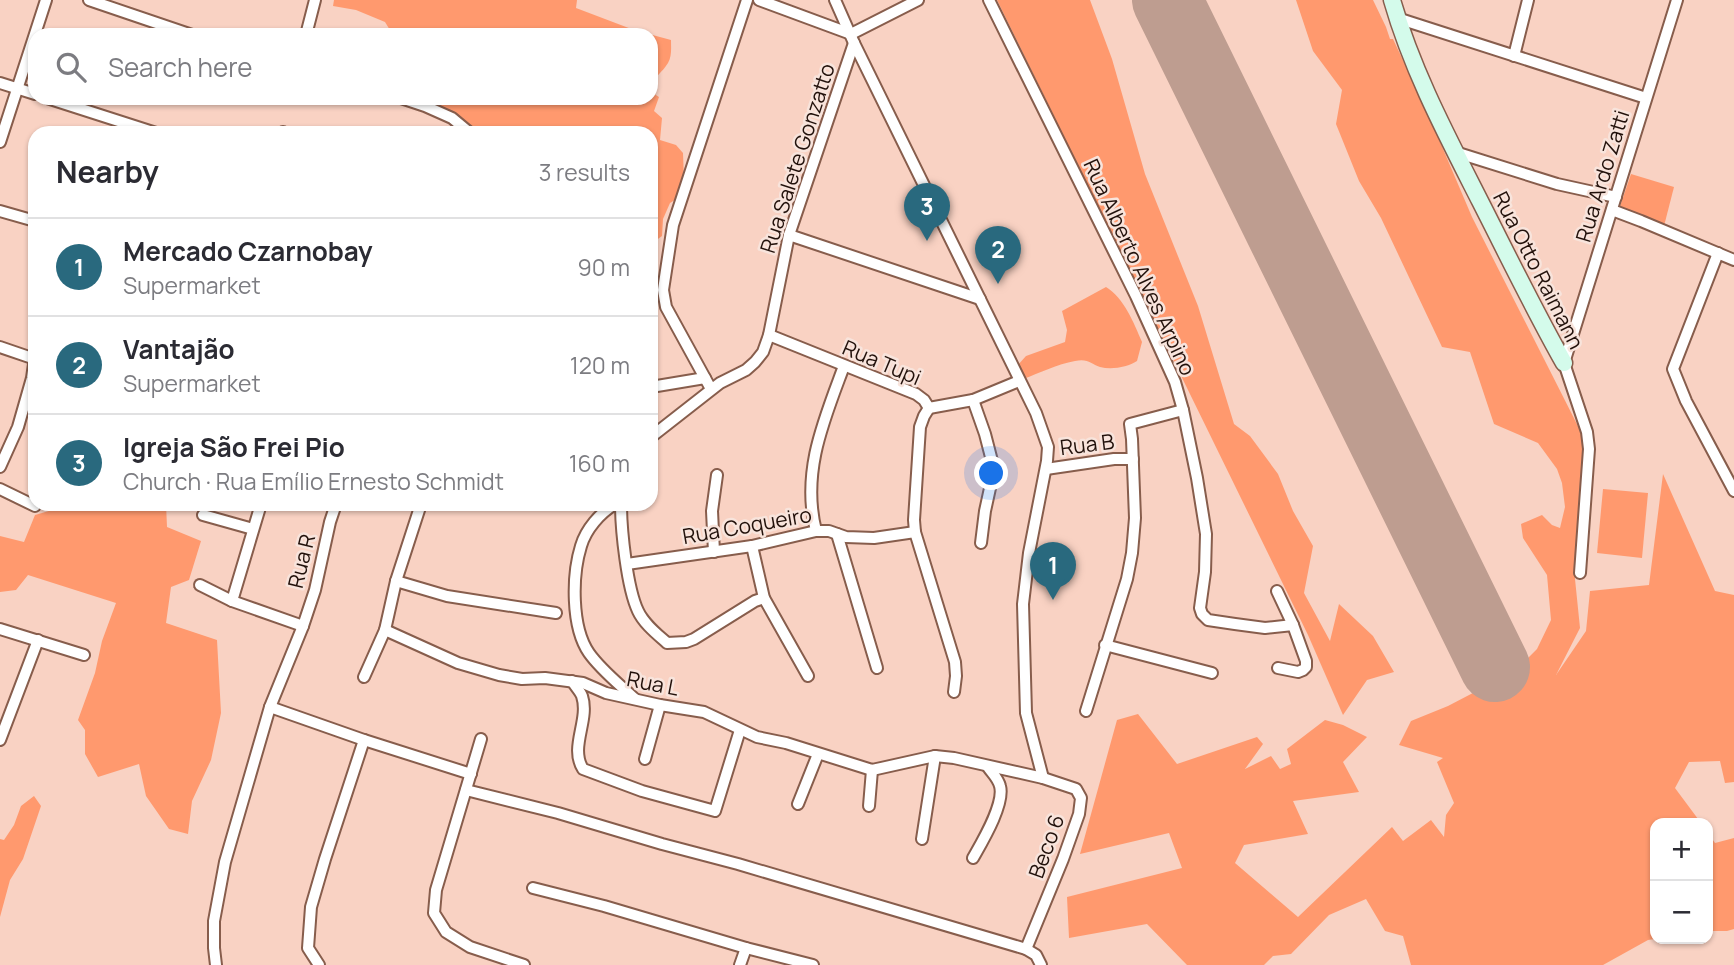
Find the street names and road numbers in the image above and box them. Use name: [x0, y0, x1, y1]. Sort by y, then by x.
street label: Rua Salete Gonzatto: [753, 60, 841, 256]
street label: Rua Ardo Zatti: [1569, 107, 1635, 245]
street label: Rua Alberto Alves Arpino: [1078, 154, 1202, 380]
street label: Rua Otto Raimann: [1487, 186, 1591, 354]
street label: Rua Tupi: [838, 333, 926, 391]
street label: Rua B: [1058, 427, 1116, 461]
street label: Rua Coqueiro: [680, 500, 814, 550]
street label: Rua R: [281, 531, 321, 591]
street label: Rua L: [625, 664, 682, 702]
street label: Beco 6: [1022, 810, 1070, 882]

